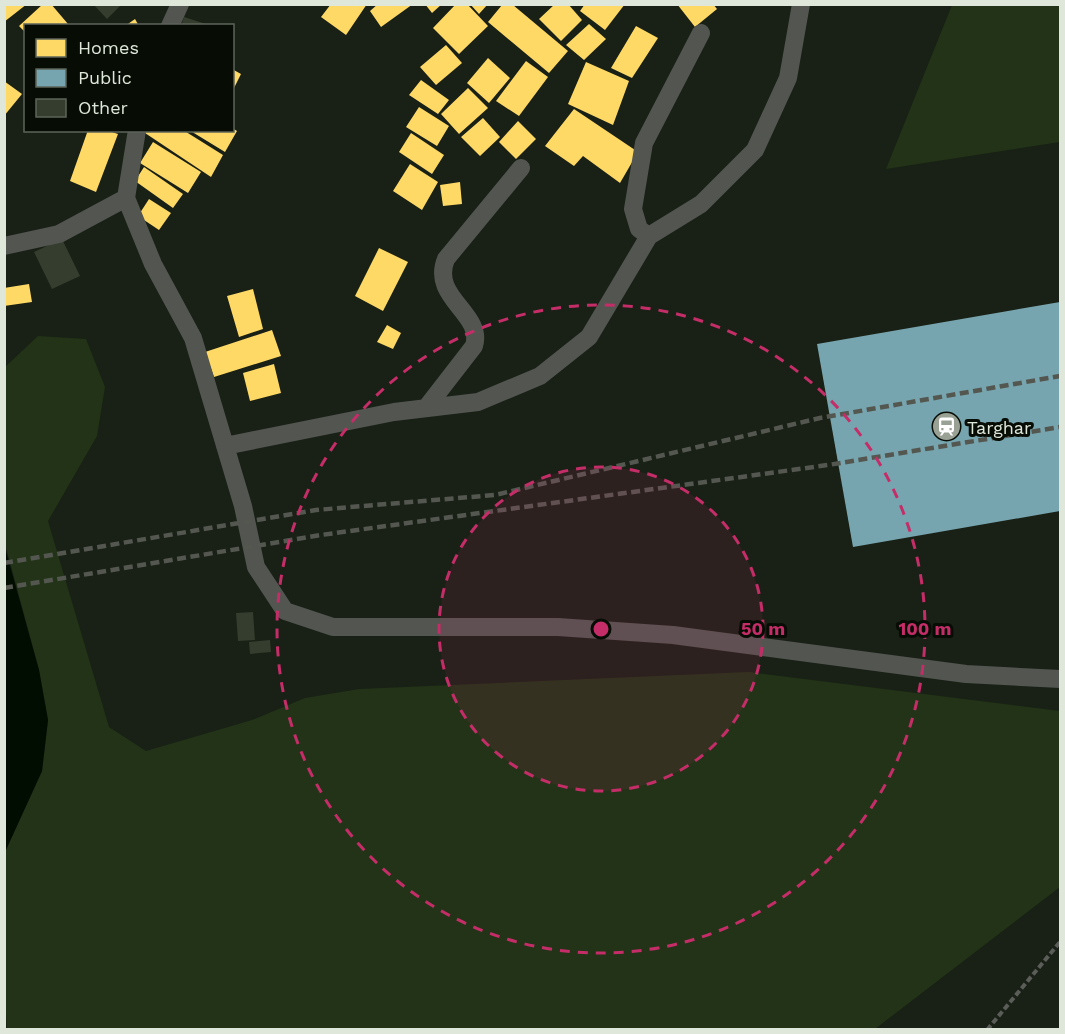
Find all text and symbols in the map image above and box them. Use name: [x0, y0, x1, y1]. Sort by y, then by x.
legend: [24, 24, 234, 132]
text: Homes: [78, 37, 139, 58]
text: Public: [78, 67, 132, 88]
text: Other: [78, 97, 128, 118]
station icon: Targhar: [930, 411, 962, 443]
place label: Targhar: [967, 417, 1031, 438]
text: 50 m: [741, 618, 785, 639]
text: 100 m: [898, 618, 952, 639]
centre of rings: [591, 619, 611, 639]

